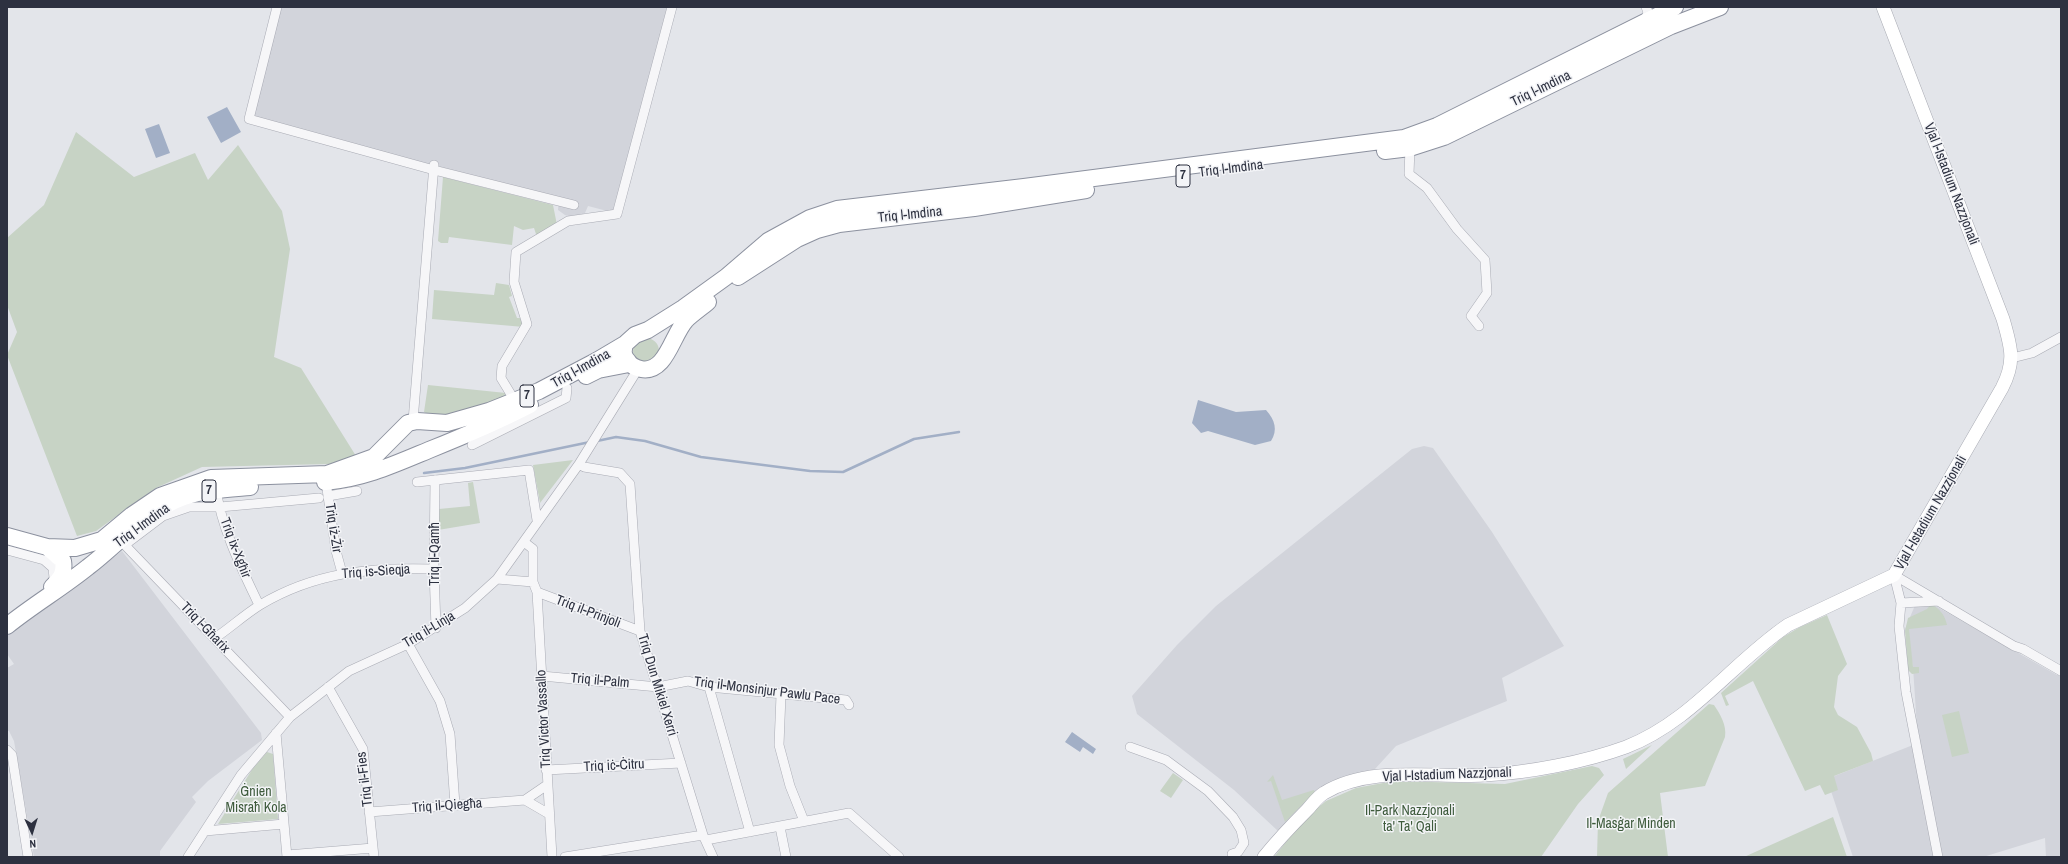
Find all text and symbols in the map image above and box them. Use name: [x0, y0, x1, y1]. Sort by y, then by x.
street label: Triq l-Imdina: [1508, 67, 1574, 111]
street label: Vjal l-Istadium Nazzjonali: [1920, 121, 1982, 247]
street label: Triq l-Imdina: [1198, 157, 1264, 181]
road number: 7: [1176, 165, 1190, 187]
street label: Triq l-Imdina: [877, 203, 943, 227]
street label: Triq l-Imdina: [549, 346, 613, 392]
road number: 7: [520, 385, 534, 407]
street label: Vjal l-Istadium Nazzjonali: [1891, 453, 1971, 573]
road number: 7: [202, 480, 216, 502]
street label: Triq l-Imdina: [111, 500, 173, 552]
street label: Triq iż-Żir: [321, 502, 345, 554]
street label: Triq ix-Xgħir: [216, 515, 254, 581]
street label: Triq il-Qamħ: [427, 522, 443, 586]
street label: Triq is-Sieqja: [341, 561, 411, 583]
street label: Triq il-Prinjoli: [553, 592, 623, 632]
street label: Triq l-Għarix: [177, 599, 233, 657]
street label: Triq il-Linja: [400, 608, 458, 652]
street label: Triq Dun Mikiel Xerri: [633, 632, 681, 738]
street label: Triq Victor Vassallo: [533, 669, 555, 769]
street label: Triq il-Palm: [570, 670, 630, 692]
street label: Triq il-Monsinjur Pawlu Pace: [693, 674, 841, 708]
street label: Triq il-Fies: [353, 751, 377, 807]
street label: Triq iċ-Ċitru: [583, 756, 645, 776]
street label: Vjal l-Istadium Nazzjonali: [1382, 764, 1512, 786]
park label: Ġnien Misraħ Kola: [225, 784, 287, 816]
street label: Triq il-Qiegħa: [411, 795, 483, 817]
park label: Il-Park Nazzjonali ta' Ta' Qali: [1365, 803, 1455, 836]
north arrow: [12, 812, 52, 852]
park label: Il-Masġar Minden: [1586, 816, 1676, 832]
text: N: [29, 837, 37, 851]

